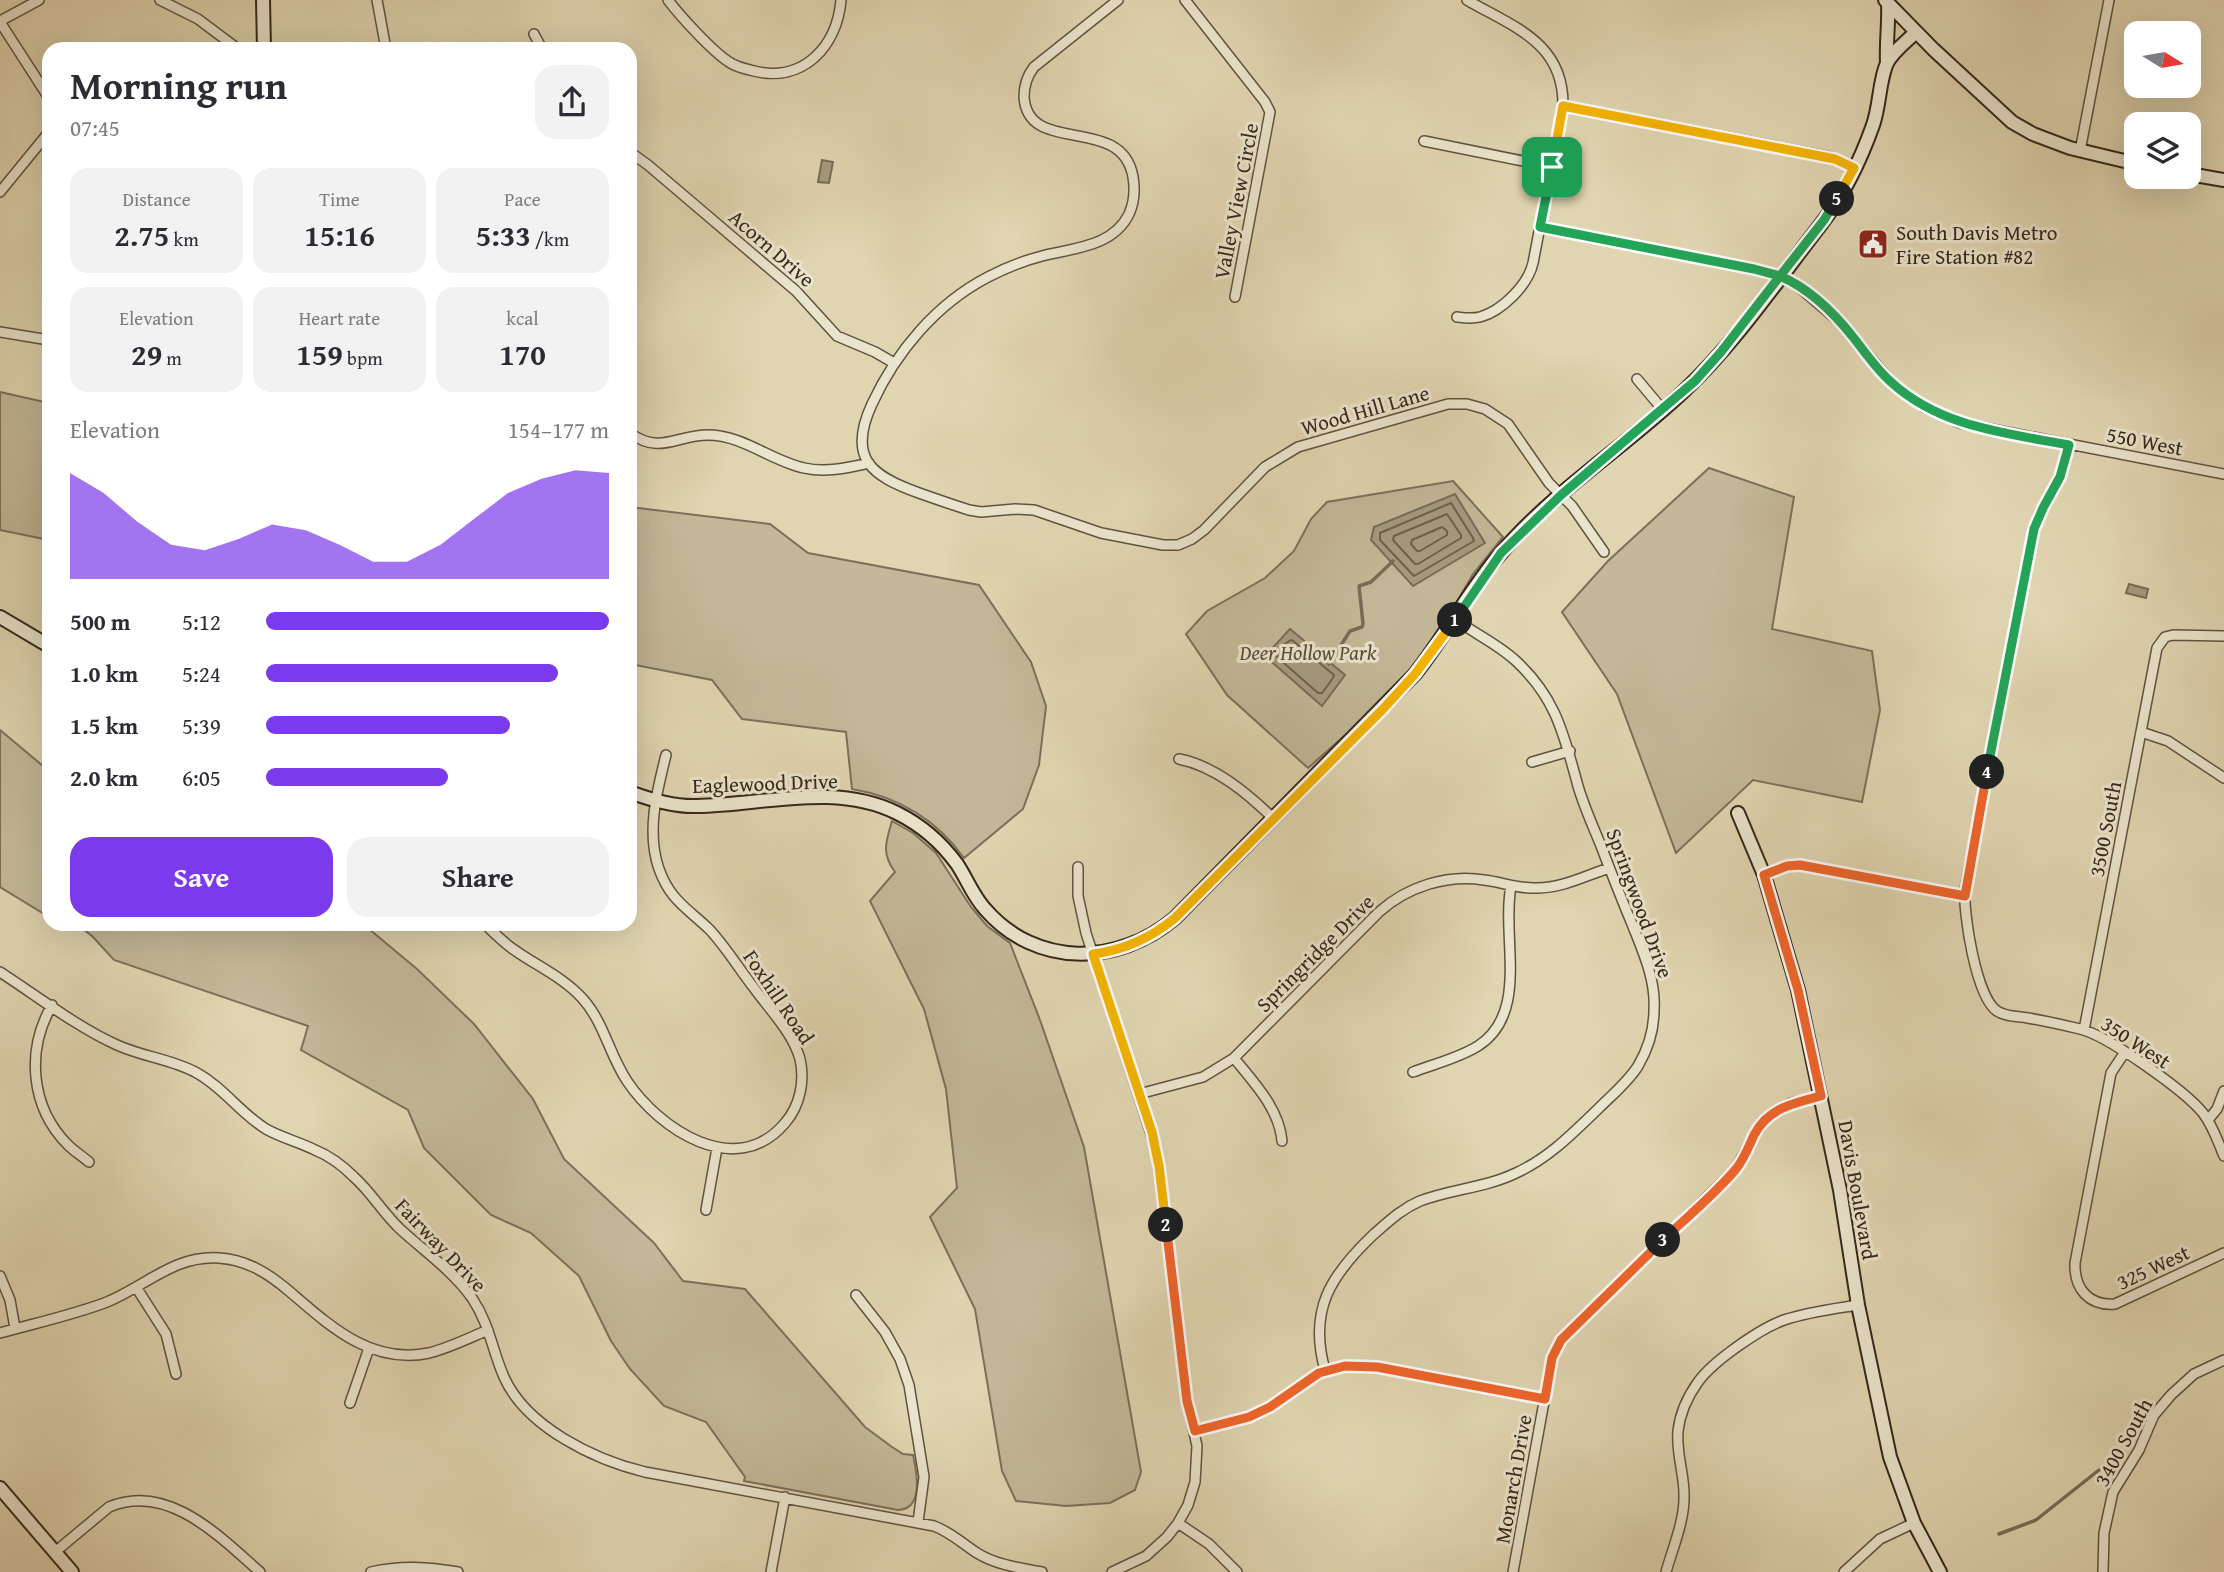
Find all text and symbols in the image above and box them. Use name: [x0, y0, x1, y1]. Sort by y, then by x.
north arrow: [2124, 21, 2202, 98]
map controls: [2124, 21, 2201, 189]
text: Morning run: [70, 57, 287, 113]
button: share: [535, 65, 609, 139]
text: 07:45: [70, 111, 120, 144]
button: layers: [2124, 112, 2201, 189]
street label: Valley View Circle: [1206, 120, 1266, 282]
pin: [1522, 137, 1582, 197]
icon: arrive: [1533, 148, 1571, 186]
pin: 5: [1820, 182, 1854, 216]
text: 5: [1832, 184, 1841, 212]
text: Distance: [122, 185, 191, 213]
text: Time: [319, 185, 360, 213]
text: Pace: [504, 185, 541, 213]
street label: Acorn Drive: [722, 202, 822, 294]
text: 2.75: [114, 213, 169, 257]
text: 15:16: [304, 213, 375, 257]
text: 5:33: [476, 213, 531, 257]
place label: South Davis Metro Fire Station #82: [1896, 217, 2057, 272]
text: km: [169, 225, 199, 253]
text: /km: [531, 225, 569, 253]
public building icon: South Davis Metro Fire Station #82: [1856, 227, 1890, 261]
text: Elevation: [119, 304, 194, 332]
text: Heart rate: [299, 304, 380, 332]
text: kcal: [506, 304, 539, 332]
text: 29: [131, 332, 162, 376]
text: 159: [296, 332, 343, 376]
text: 170: [499, 332, 546, 376]
text: m: [162, 344, 182, 372]
text: bpm: [343, 344, 383, 372]
street label: Wood Hill Lane: [1297, 377, 1433, 443]
text: Elevation: [70, 413, 160, 446]
text: 154–177 m: [508, 413, 609, 446]
street label: 550 West: [2104, 418, 2187, 464]
pin: 1: [1438, 602, 1472, 638]
text: 500 m: [70, 605, 131, 638]
text: 5:12: [182, 605, 221, 638]
text: 1: [1450, 605, 1459, 633]
park label: Deer Hollow Park: [1239, 637, 1377, 668]
text: 1.0 km: [70, 657, 138, 690]
text: 5:24: [182, 657, 221, 690]
text: 1.5 km: [70, 709, 138, 742]
text: 5:39: [182, 709, 221, 742]
pin: 4: [1969, 754, 2004, 790]
text: 4: [1982, 757, 1991, 785]
text: 2.0 km: [70, 761, 138, 794]
text: 6:05: [182, 761, 221, 794]
street label: Eaglewood Drive: [692, 765, 839, 801]
street label: 3500 South: [2081, 778, 2129, 879]
street label: Springwood Drive: [1599, 824, 1682, 982]
button: Save: [70, 837, 333, 917]
button: Share: [347, 837, 609, 917]
street label: Springridge Drive: [1249, 887, 1381, 1019]
street label: Foxhill Road: [736, 943, 823, 1051]
street label: 350 West: [2095, 1008, 2177, 1076]
street label: Davis Boulevard: [1830, 1118, 1886, 1263]
street label: Fairway Drive: [388, 1191, 494, 1299]
pin: 2: [1148, 1208, 1184, 1242]
text: 2: [1161, 1210, 1170, 1238]
pin: 3: [1646, 1222, 1680, 1258]
text: 3: [1658, 1225, 1667, 1253]
street label: 325 West: [2111, 1236, 2195, 1297]
street label: 3400 South: [2086, 1392, 2160, 1492]
street label: Monarch Drive: [1486, 1412, 1540, 1546]

